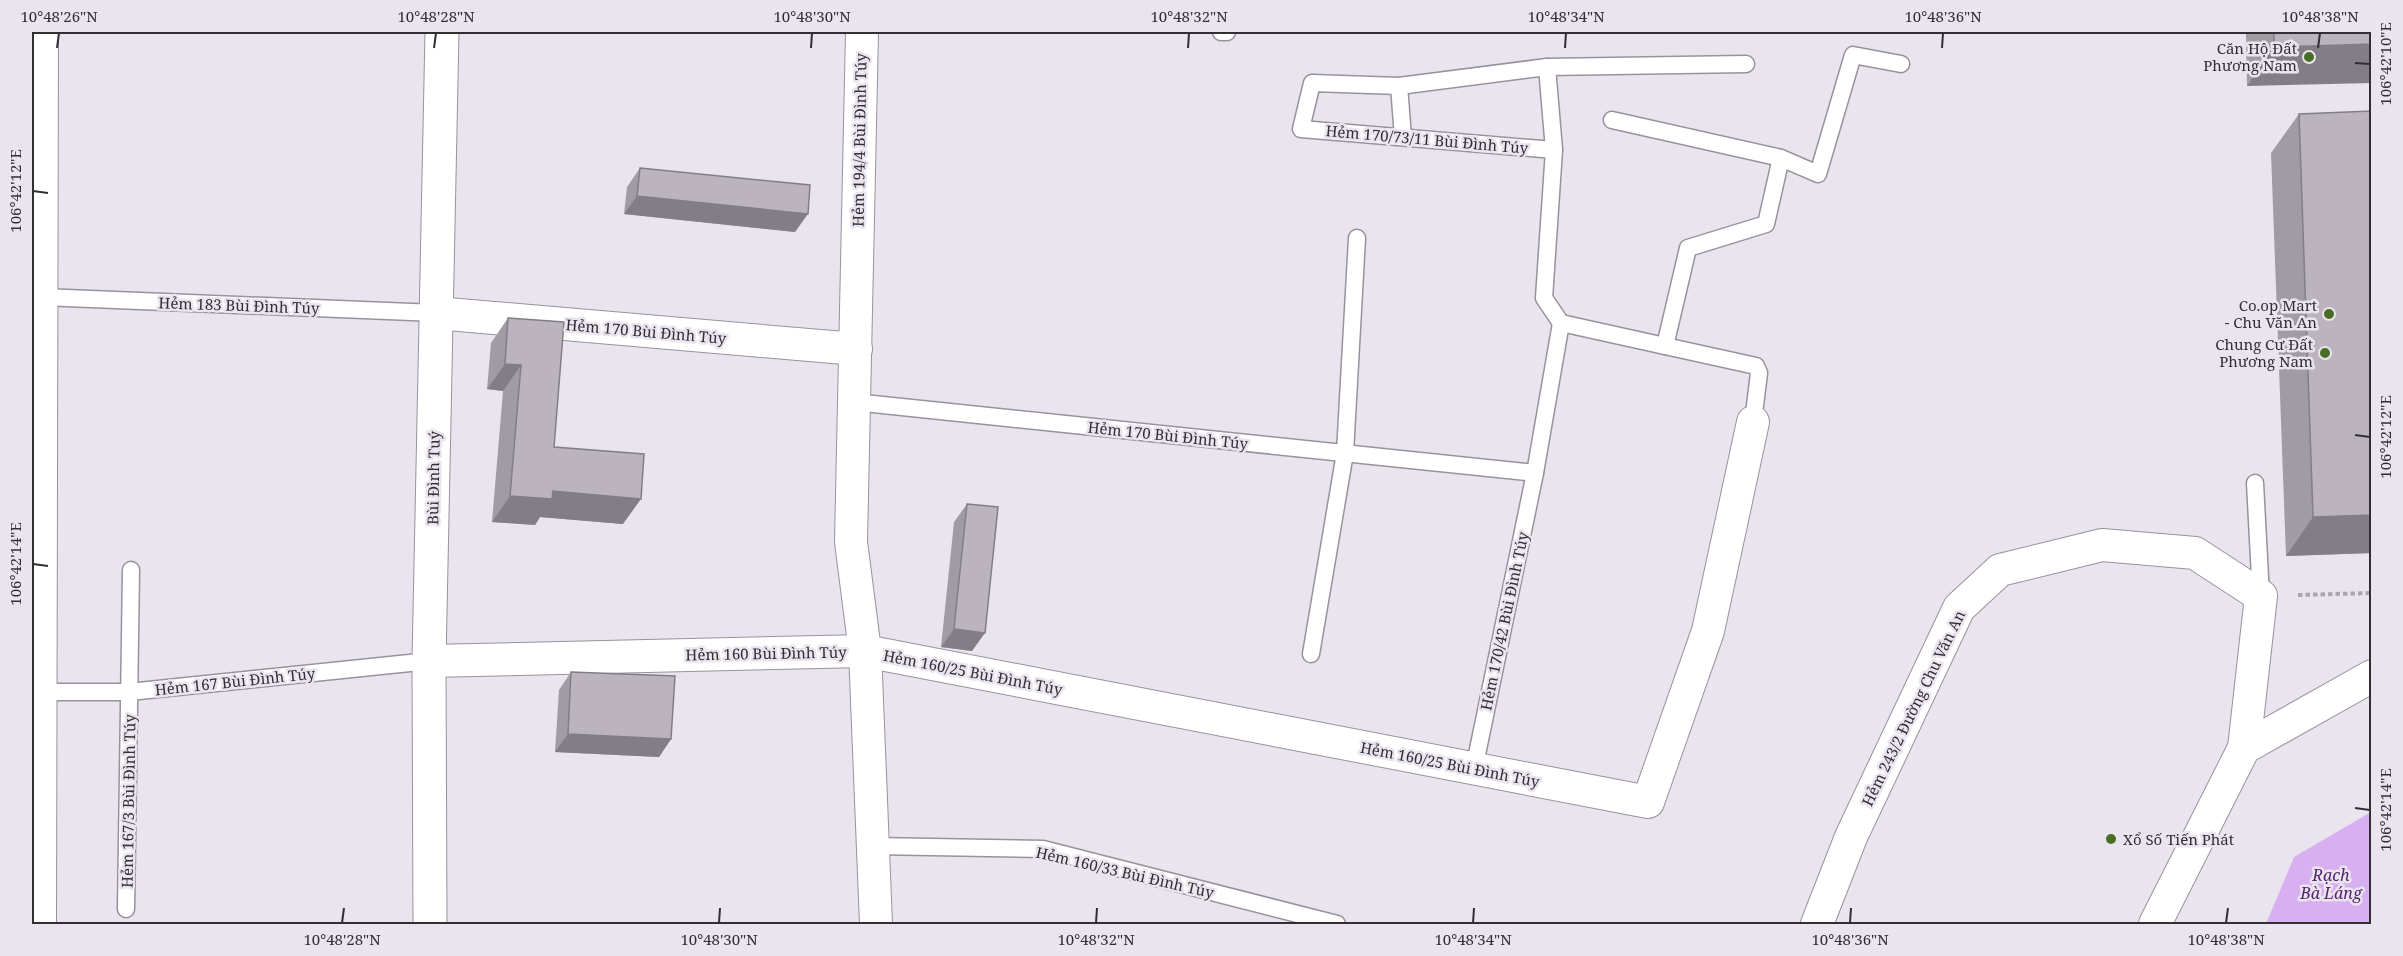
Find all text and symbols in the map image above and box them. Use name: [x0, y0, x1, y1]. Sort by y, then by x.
text: 10°48'26"N: [20, 6, 98, 26]
text: 10°48'28"N: [397, 6, 475, 26]
text: 10°48'30"N: [773, 6, 851, 26]
text: 10°48'32"N: [1150, 6, 1228, 26]
text: 10°48'34"N: [1527, 6, 1605, 26]
text: 10°48'36"N: [1904, 6, 1982, 26]
text: 10°48'38"N: [2281, 6, 2359, 26]
text: 106°42'10"E: [2375, 22, 2395, 106]
place label: Căn Hộ Đất Phương Nam: [2203, 38, 2297, 75]
marker: Căn Hộ Đất Phương Nam: [2302, 50, 2316, 64]
street label: Hẻm 194/4 Bùi Đình Túy: [847, 52, 871, 227]
street label: Hẻm 170/73/11 Bùi Đình Túy: [1325, 120, 1530, 158]
text: 106°42'12"E: [5, 149, 25, 233]
street label: Hẻm 183 Bùi Đình Túy: [158, 292, 320, 318]
place label: Co.op Mart - Chu Văn An: [2225, 295, 2317, 332]
marker: Co.op Mart - Chu Văn An: [2322, 307, 2336, 321]
street label: Hẻm 170 Bùi Đình Túy: [565, 314, 728, 348]
place label: Chung Cư Đất Phương Nam: [2215, 334, 2313, 371]
marker: Chung Cư Đất Phương Nam: [2318, 346, 2332, 360]
text: 106°42'12"E: [2375, 395, 2395, 479]
street label: Hẻm 170 Bùi Đình Túy: [1087, 417, 1250, 453]
street label: Bùi Đình Tuý: [422, 430, 444, 525]
text: 106°42'14"E: [5, 522, 25, 606]
street label: Hẻm 170/42 Bùi Đình Túy: [1475, 529, 1533, 712]
street label: Hẻm 243/2 Đường Chu Văn An: [1857, 606, 1969, 809]
street label: Hẻm 160 Bùi Đình Túy: [685, 642, 847, 664]
street label: Hẻm 160/25 Bùi Đình Túy: [882, 645, 1065, 699]
street label: Hẻm 167 Bùi Đình Túy: [154, 663, 317, 699]
street label: Hẻm 167/3 Bùi Đình Túy: [116, 713, 140, 888]
street label: Hẻm 160/25 Bùi Đình Túy: [1359, 737, 1542, 791]
text: 106°42'14"E: [2375, 768, 2395, 852]
place label: Xổ Số Tiến Phát: [2123, 829, 2234, 849]
marker: Xổ Số Tiến Phát: [2104, 832, 2118, 846]
street label: Hẻm 160/33 Bùi Đình Túy: [1034, 842, 1217, 902]
water label: Rạch Bà Láng: [2299, 864, 2363, 904]
text: 10°48'28"N: [303, 929, 381, 949]
text: 10°48'30"N: [680, 929, 758, 949]
text: 10°48'32"N: [1057, 929, 1135, 949]
text: 10°48'34"N: [1434, 929, 1512, 949]
text: 10°48'36"N: [1811, 929, 1889, 949]
text: 10°48'38"N: [2187, 929, 2265, 949]

